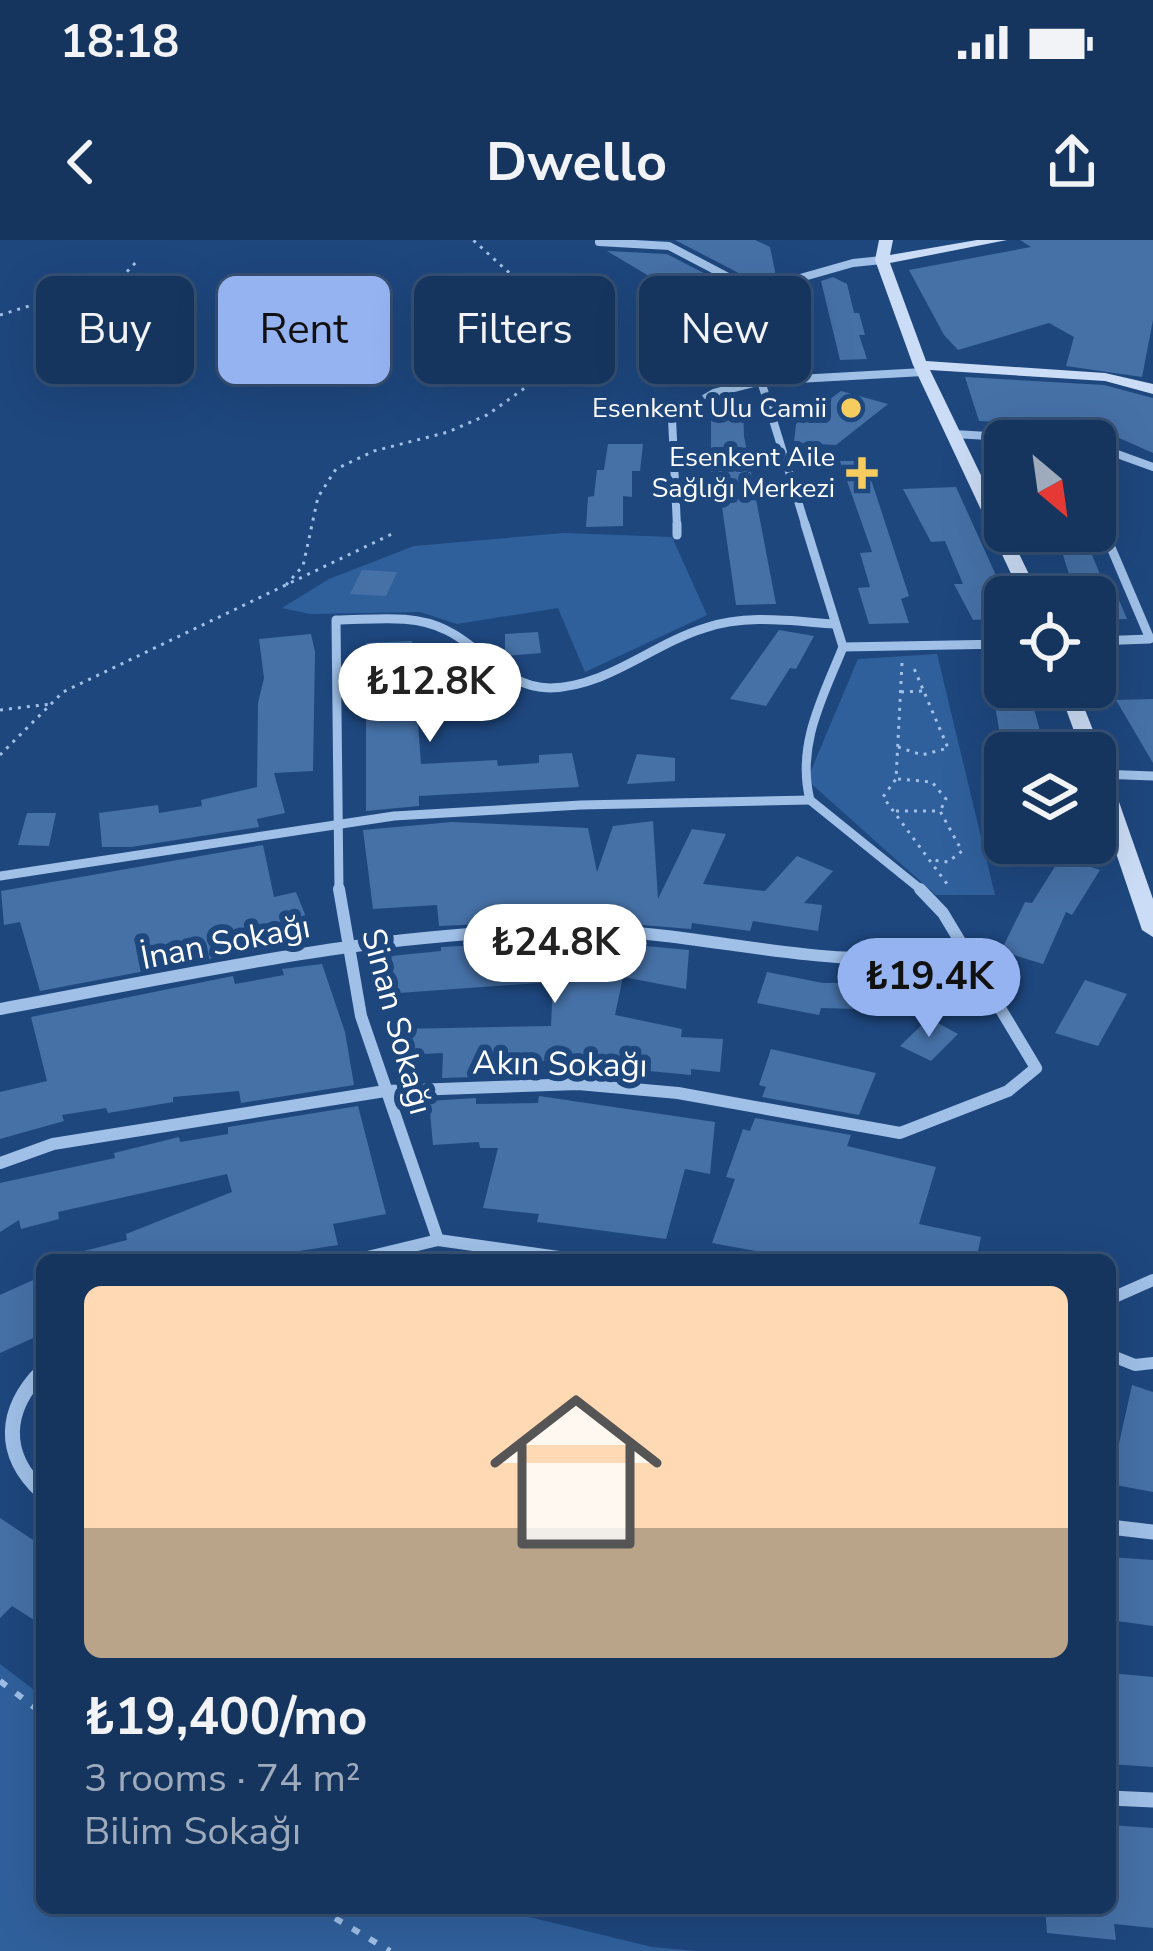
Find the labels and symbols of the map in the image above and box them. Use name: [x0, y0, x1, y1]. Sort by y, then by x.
place label: Esenkent Ulu Camii: [592, 390, 827, 427]
marker: Esenkent Ulu Camii: [838, 395, 864, 421]
north arrow: [984, 420, 1116, 552]
place label: Esenkent Aile Sağlığı Merkezi: [652, 439, 835, 507]
marker: Esenkent Aile Sağlığı Merkezi: [846, 457, 878, 489]
pin: ₺12.8K: [332, 643, 528, 745]
street label: İnan Sokağı: [137, 904, 314, 981]
pin: ₺24.8K: [457, 904, 653, 1006]
street label: Sinan Sokağı: [350, 923, 443, 1119]
pin: ₺19.4K: [831, 938, 1027, 1040]
street label: Akın Sokağı: [472, 1040, 648, 1089]

